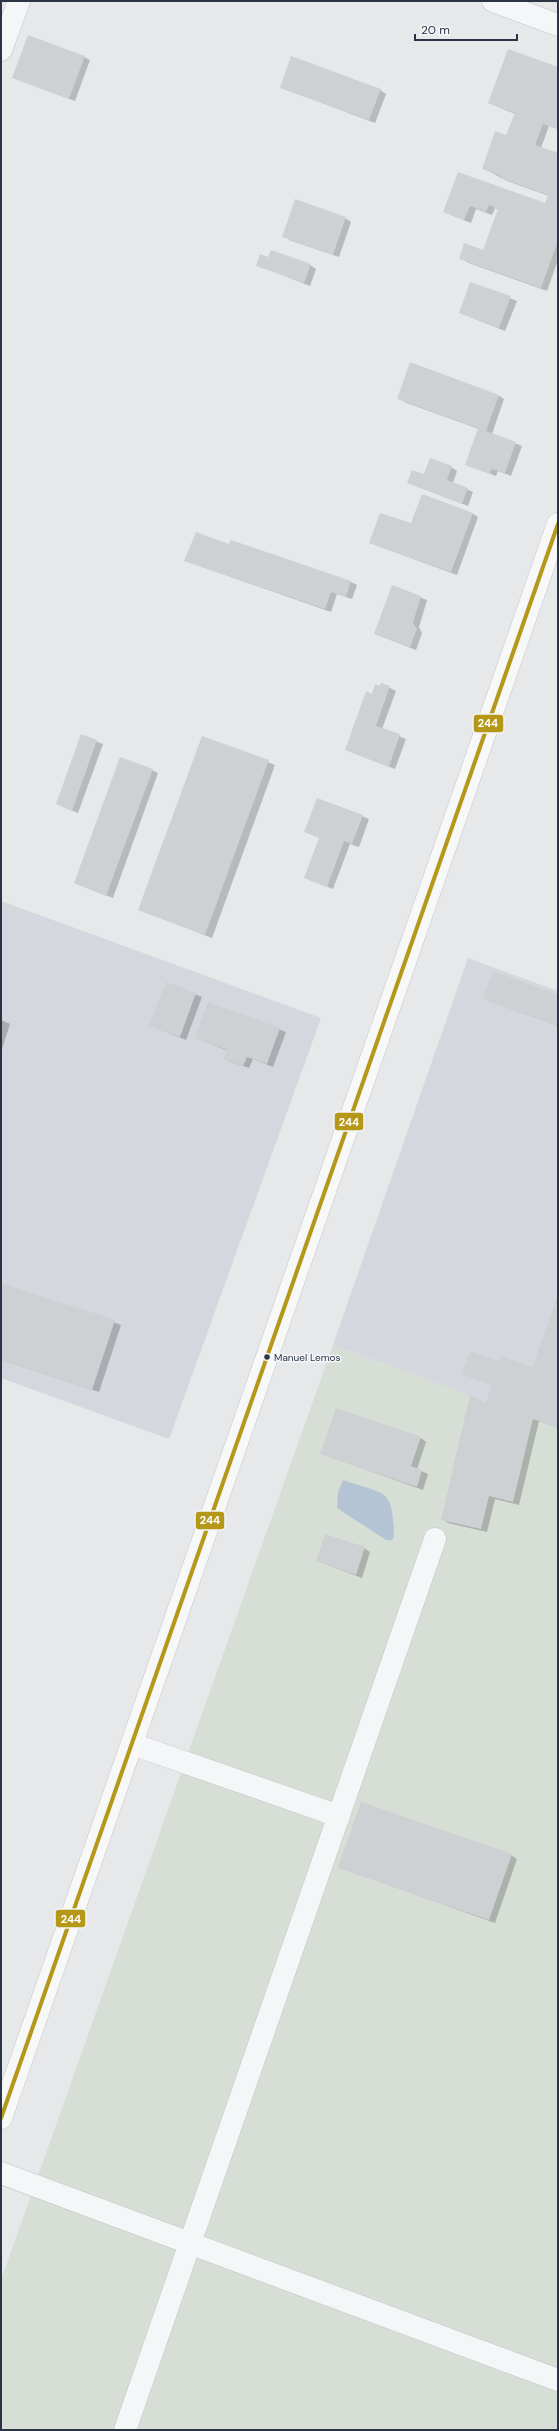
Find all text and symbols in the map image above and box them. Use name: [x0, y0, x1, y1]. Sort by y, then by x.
scale bar: [415, 16, 517, 42]
text: 20 m: [421, 22, 450, 38]
line badge: 244: [473, 714, 504, 733]
text: 244: [478, 716, 498, 730]
line badge: 244: [334, 1112, 364, 1131]
text: 244: [339, 1115, 359, 1129]
place label: Manuel Lemos: [274, 1351, 341, 1364]
marker: Manuel Lemos: [262, 1352, 272, 1362]
line badge: 244: [195, 1511, 225, 1530]
text: 244: [200, 1513, 220, 1527]
line badge: 244: [55, 1909, 86, 1928]
text: 244: [61, 1912, 81, 1926]

